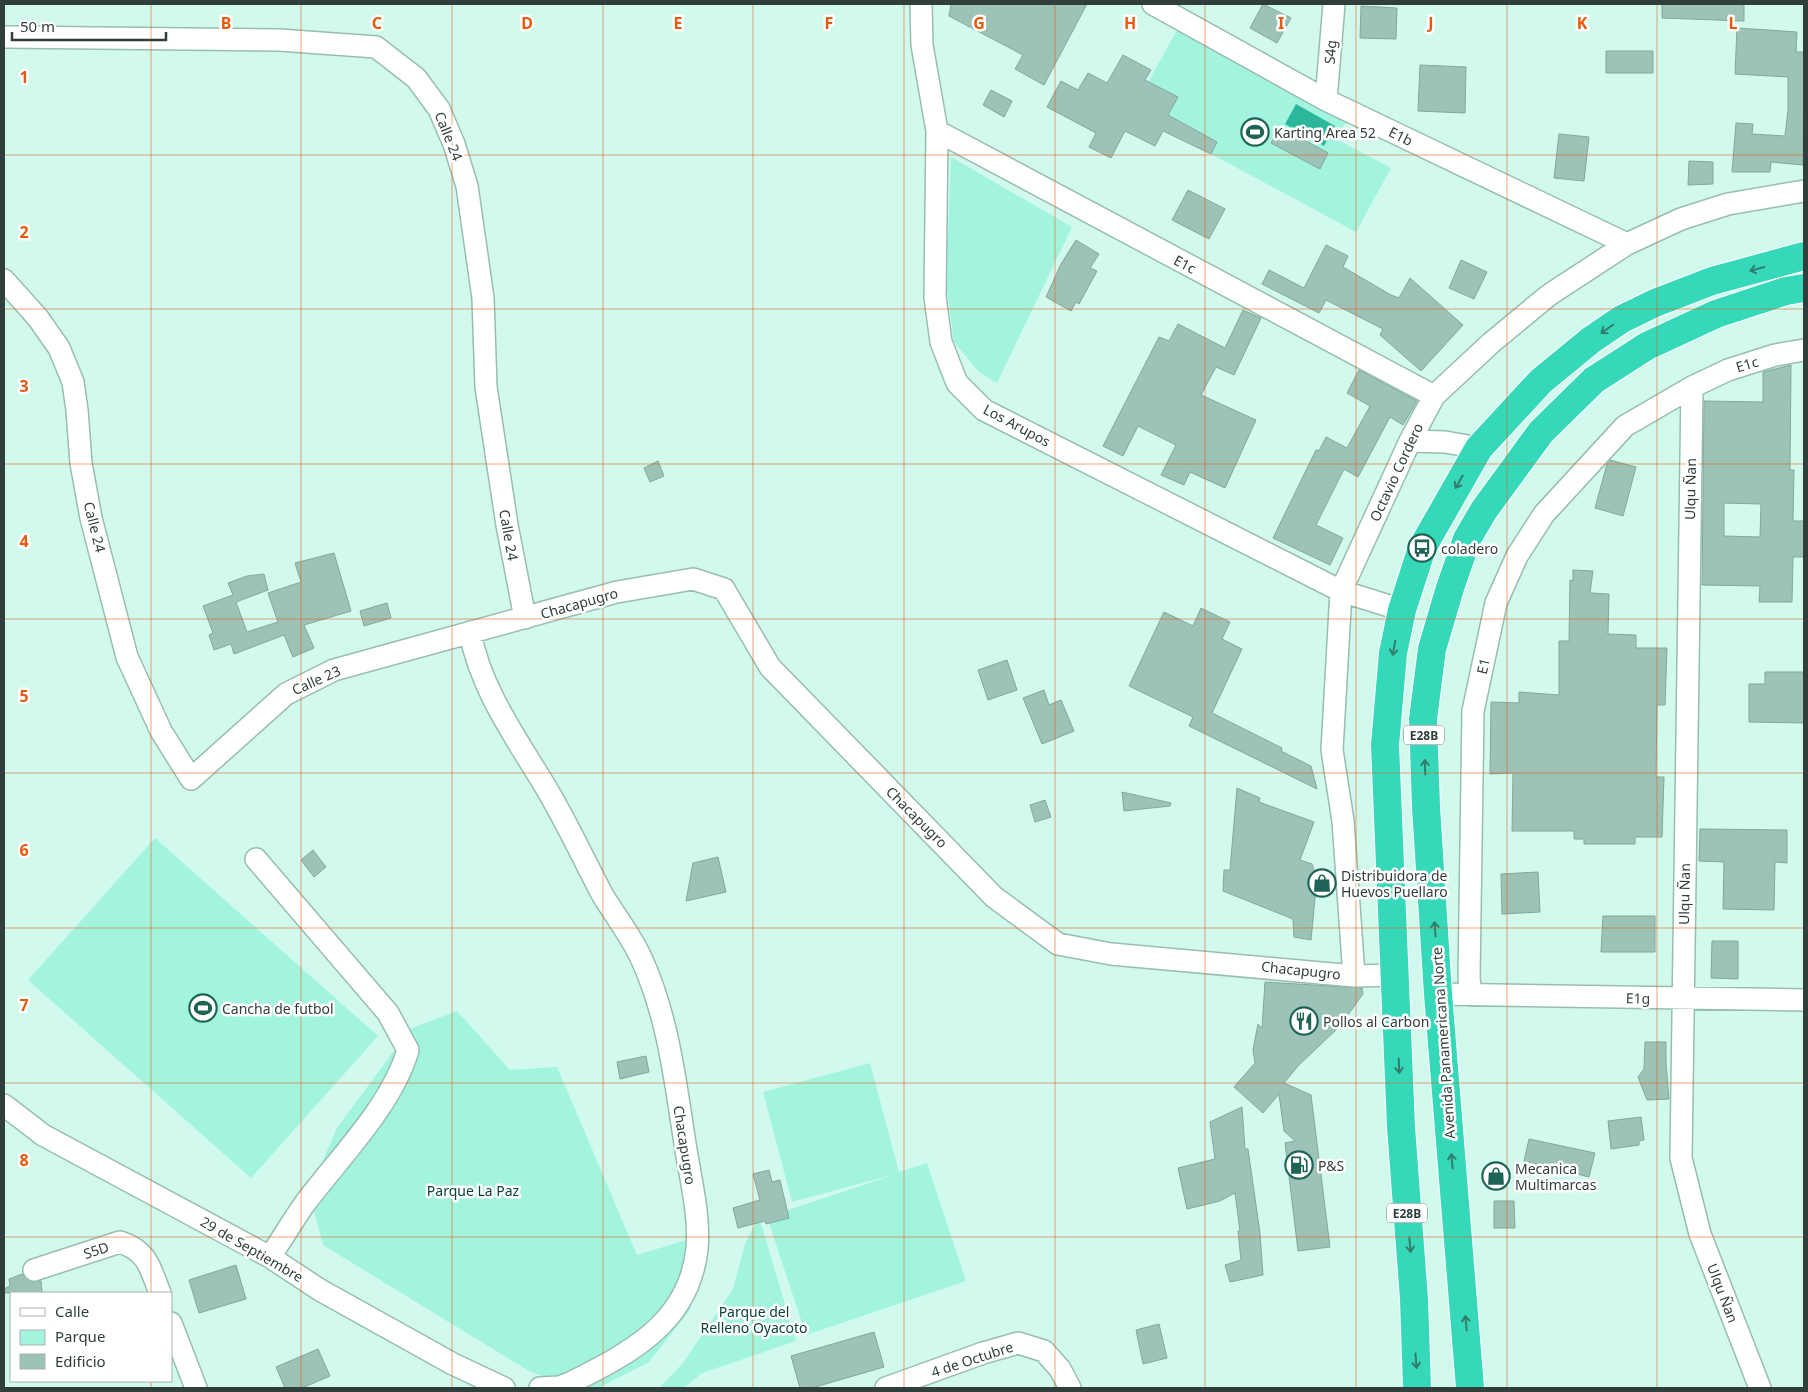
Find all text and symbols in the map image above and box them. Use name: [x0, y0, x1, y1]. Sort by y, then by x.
scale bar: [12, 10, 166, 42]
text: B: [221, 12, 231, 34]
text: C: [372, 12, 382, 34]
text: D: [521, 12, 533, 34]
text: E: [674, 12, 683, 34]
text: F: [825, 12, 833, 34]
text: G: [973, 12, 985, 34]
text: H: [1124, 12, 1136, 34]
text: I: [1278, 12, 1284, 34]
text: J: [1426, 12, 1434, 34]
text: K: [1577, 12, 1588, 34]
text: L: [1729, 12, 1738, 34]
text: 50 m: [20, 16, 55, 36]
street label: S4g: [1319, 39, 1341, 65]
text: 1: [19, 66, 29, 88]
street label: Calle 24: [431, 109, 467, 163]
sports icon: Karting Area 52: [1240, 117, 1270, 147]
street label: E1b: [1386, 122, 1416, 150]
place label: Karting Area 52: [1274, 123, 1376, 142]
text: 2: [19, 221, 29, 243]
street label: E1c: [1171, 250, 1200, 278]
one-way arrow: [1750, 265, 1766, 274]
one-way arrow: [1600, 324, 1614, 334]
street label: E1c: [1733, 352, 1761, 376]
text: 3: [19, 375, 29, 397]
street label: Los Arupos: [980, 399, 1054, 451]
street label: Octavio Cordero: [1365, 420, 1427, 524]
street label: Ulqu Ñan: [1680, 458, 1700, 520]
one-way arrow: [1454, 475, 1464, 489]
street label: Calle 24: [80, 500, 110, 554]
street label: Calle 24: [495, 508, 523, 562]
text: 4: [19, 530, 29, 552]
bus stop icon: coladero: [1407, 533, 1437, 563]
place label: coladero: [1441, 539, 1498, 558]
street label: Chacapugro: [538, 583, 620, 623]
one-way arrow: [1389, 640, 1399, 656]
street label: E1: [1472, 656, 1494, 676]
street label: Calle 23: [289, 661, 343, 699]
text: 5: [19, 685, 29, 707]
road number: E28B: [1404, 726, 1444, 744]
one-way arrow: [1420, 760, 1430, 776]
street label: Chacapugro: [882, 782, 952, 852]
text: 6: [19, 839, 29, 861]
street label: Ulqu Ñan: [1674, 863, 1694, 925]
place label: Distribuidora de Huevos Puellaro: [1341, 866, 1448, 901]
shop icon: Distribuidora de Huevos Puellaro: [1307, 868, 1337, 898]
one-way arrow: [1430, 922, 1440, 938]
street label: Avenida Panamericana Norte: [1427, 946, 1459, 1139]
street label: Chacapugro: [1260, 956, 1342, 984]
street label: E1g: [1626, 988, 1650, 1008]
sports icon: Cancha de futbol: [188, 993, 218, 1023]
text: 7: [19, 994, 29, 1016]
place label: Cancha de futbol: [222, 999, 334, 1018]
restaurant icon: Pollos al Carbon: [1289, 1006, 1319, 1036]
place label: Pollos al Carbon: [1323, 1012, 1429, 1031]
one-way arrow: [1394, 1058, 1403, 1074]
street label: Chacapugro: [669, 1104, 701, 1186]
text: 8: [19, 1149, 29, 1171]
fuel station icon: P&S: [1284, 1150, 1314, 1180]
one-way arrow: [1447, 1154, 1456, 1170]
place label: P&S: [1318, 1156, 1345, 1175]
place label: Mecanica Multimarcas: [1515, 1159, 1597, 1194]
shop icon: Mecanica Multimarcas: [1481, 1161, 1511, 1191]
park label: Parque La Paz: [427, 1181, 520, 1200]
road number: E28B: [1387, 1204, 1427, 1222]
street label: 29 de Septiembre: [197, 1212, 307, 1286]
street label: S5D: [81, 1237, 111, 1263]
one-way arrow: [1405, 1237, 1415, 1253]
street label: Ulqu Ñan: [1703, 1261, 1743, 1325]
legend: [10, 1292, 172, 1382]
text: Calle: [55, 1301, 89, 1321]
park label: Parque del Relleno Oyacoto: [700, 1302, 808, 1337]
one-way arrow: [1461, 1315, 1470, 1331]
text: Parque: [55, 1326, 105, 1346]
street label: 4 de Octubre: [929, 1337, 1016, 1381]
text: Edificio: [55, 1351, 106, 1371]
one-way arrow: [1411, 1353, 1420, 1369]

